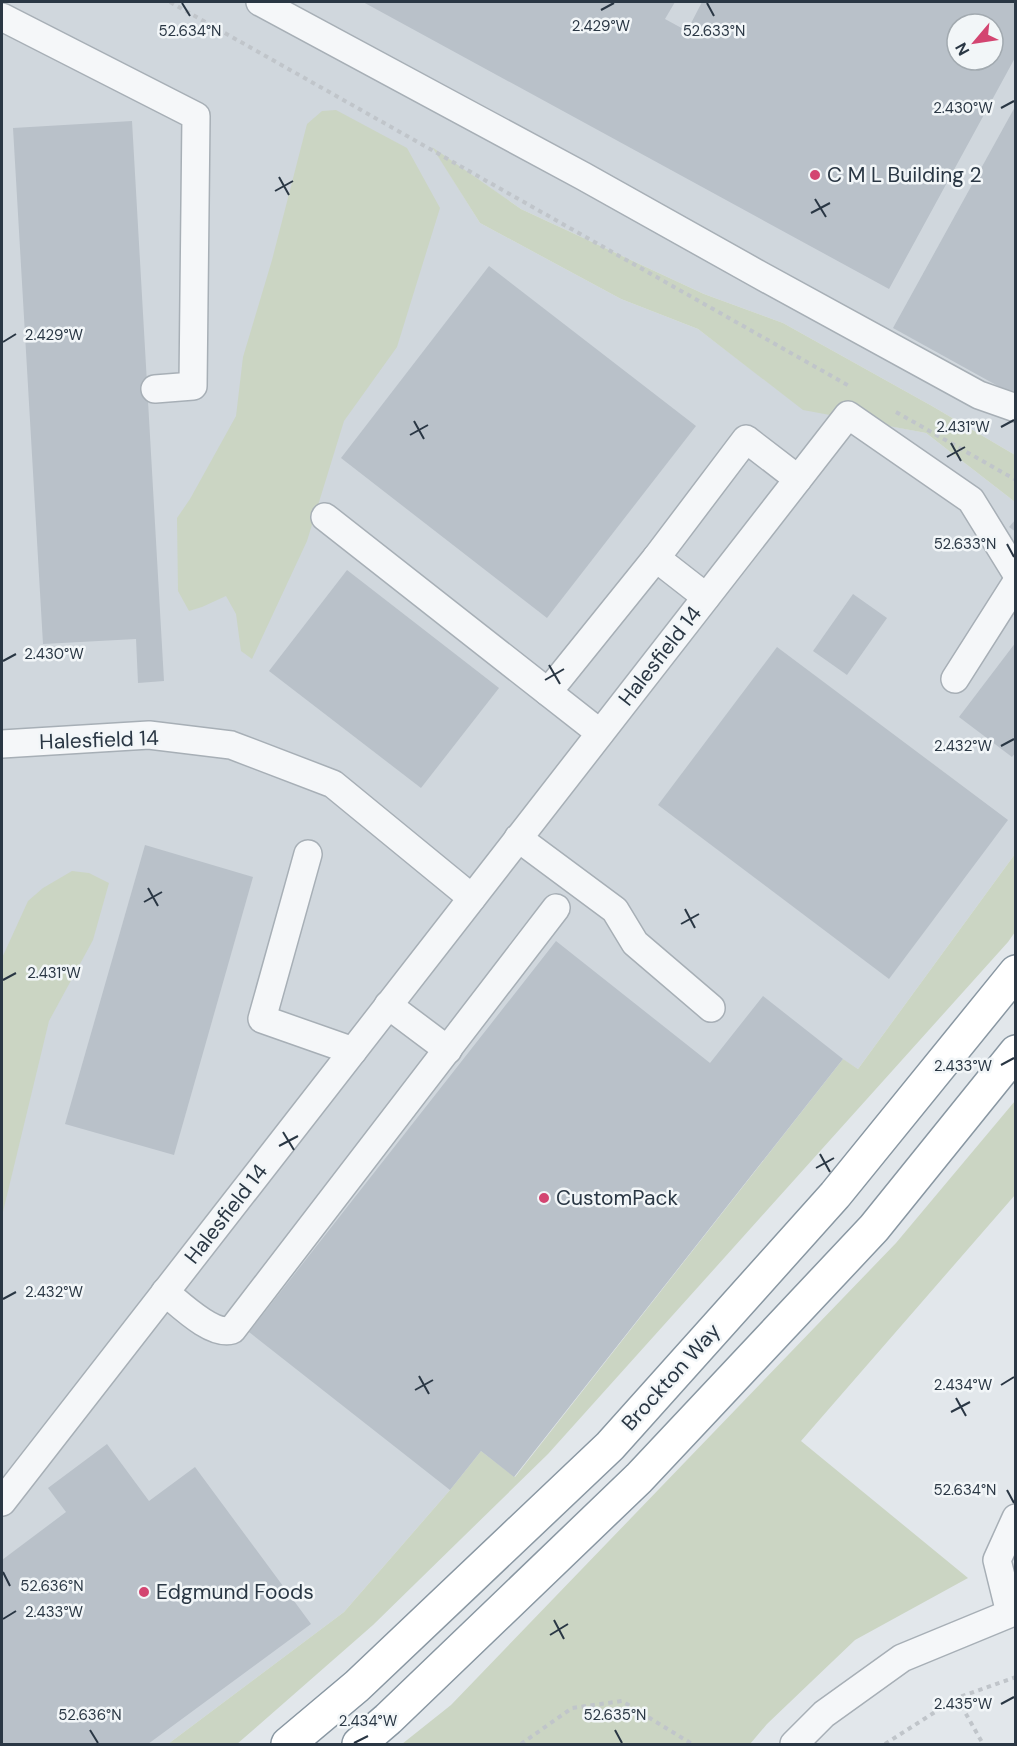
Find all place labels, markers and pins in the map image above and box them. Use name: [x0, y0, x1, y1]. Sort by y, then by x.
place label: C M L Building 2: [827, 161, 982, 189]
marker: C M L Building 2: [808, 168, 822, 182]
place label: CustomPack: [556, 1184, 678, 1212]
marker: CustomPack: [537, 1191, 551, 1205]
place label: Edgmund Foods: [156, 1578, 314, 1606]
marker: Edgmund Foods: [137, 1585, 151, 1599]

